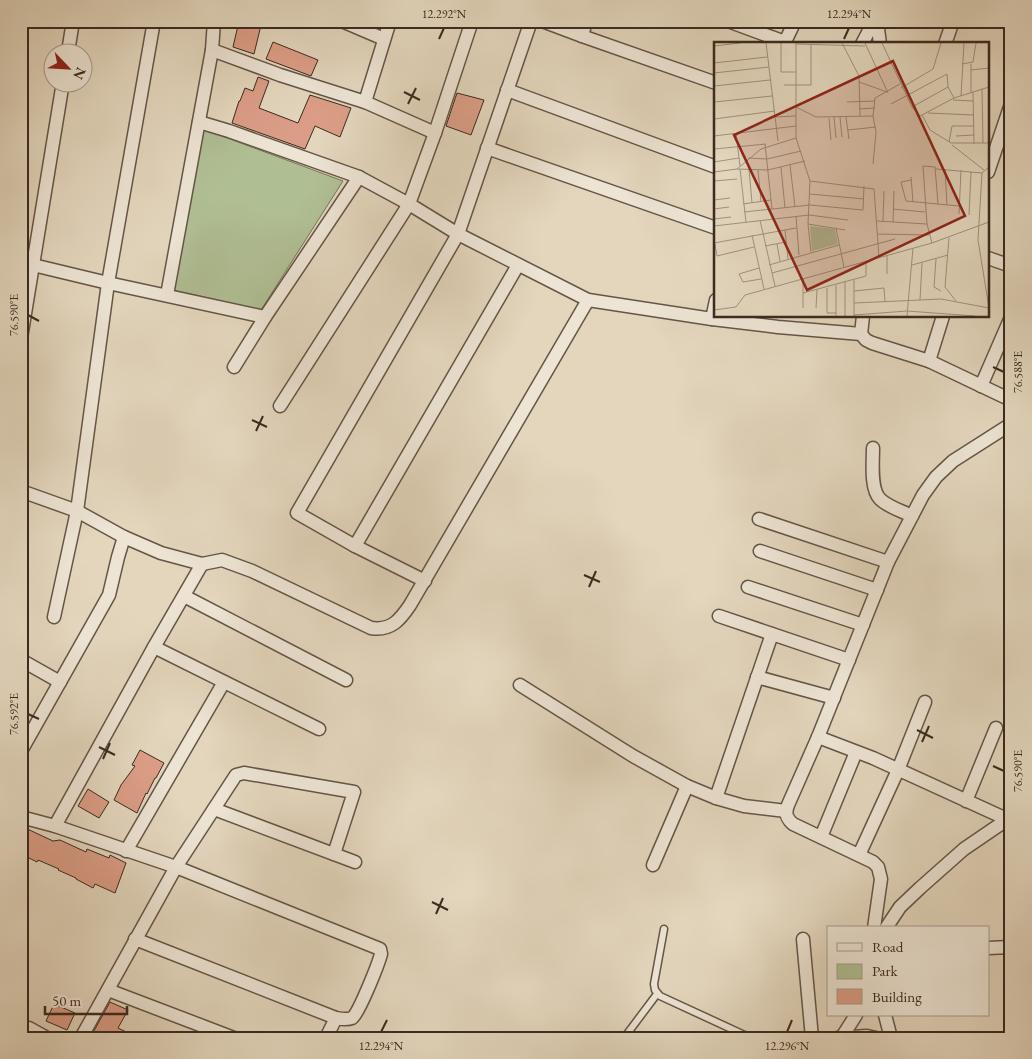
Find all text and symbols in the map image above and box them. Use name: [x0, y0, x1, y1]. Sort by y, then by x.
text: 12.292°N: [422, 6, 467, 22]
text: 12.294°N: [827, 6, 872, 22]
north arrow: [42, 42, 92, 92]
inset map: [714, 42, 990, 318]
text: N: [69, 65, 90, 83]
text: 76.590°E: [6, 294, 22, 336]
text: 76.588°E: [1010, 351, 1026, 393]
text: 76.592°E: [6, 693, 22, 735]
text: 76.590°E: [1010, 750, 1026, 792]
legend: [827, 926, 990, 1016]
text: Road: [872, 937, 904, 956]
text: Park: [872, 961, 899, 980]
scale bar: [45, 984, 128, 1016]
text: Building: [872, 987, 922, 1006]
text: 50 m: [52, 991, 81, 1010]
text: 12.294°N: [359, 1038, 404, 1054]
text: 12.296°N: [765, 1038, 810, 1054]

